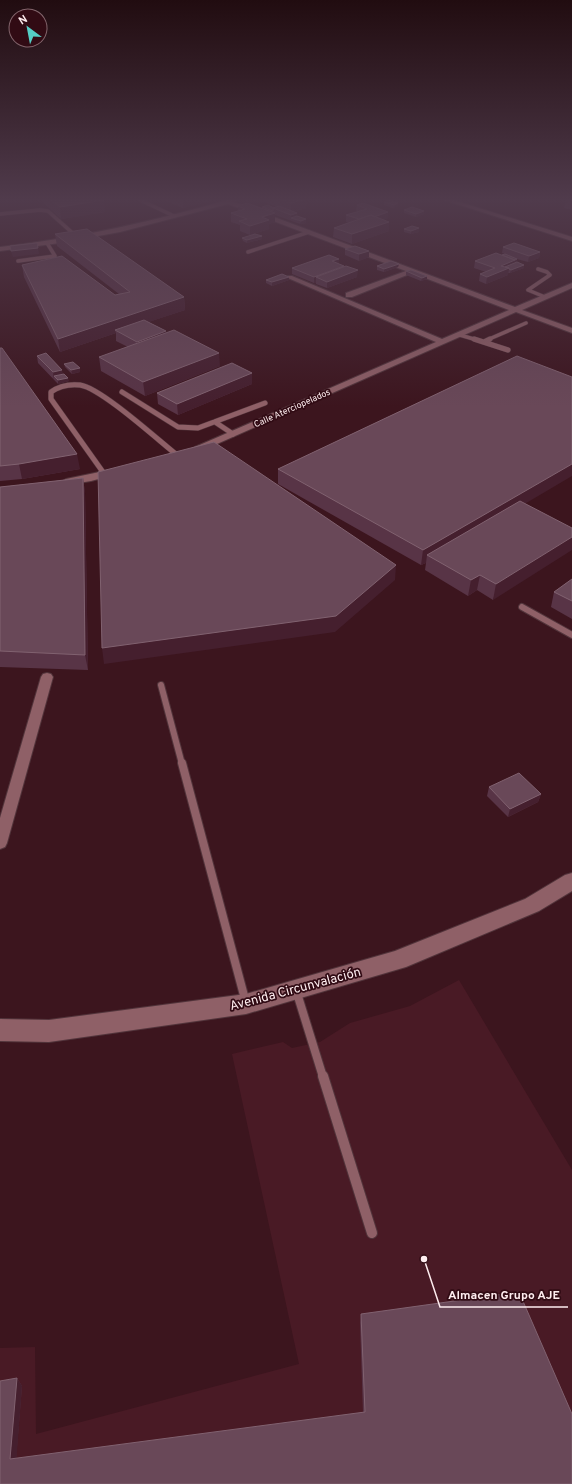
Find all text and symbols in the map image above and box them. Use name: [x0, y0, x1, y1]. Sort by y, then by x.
north arrow: [8, 8, 48, 48]
text: N: [16, 12, 30, 28]
street label: Calle Aterciopelados: [252, 387, 332, 430]
street label: Avenida Circunvalación: [228, 965, 363, 1015]
callout: Almacen Grupo AJE: [440, 1283, 568, 1307]
text: Almacen Grupo AJE: [448, 1288, 560, 1304]

